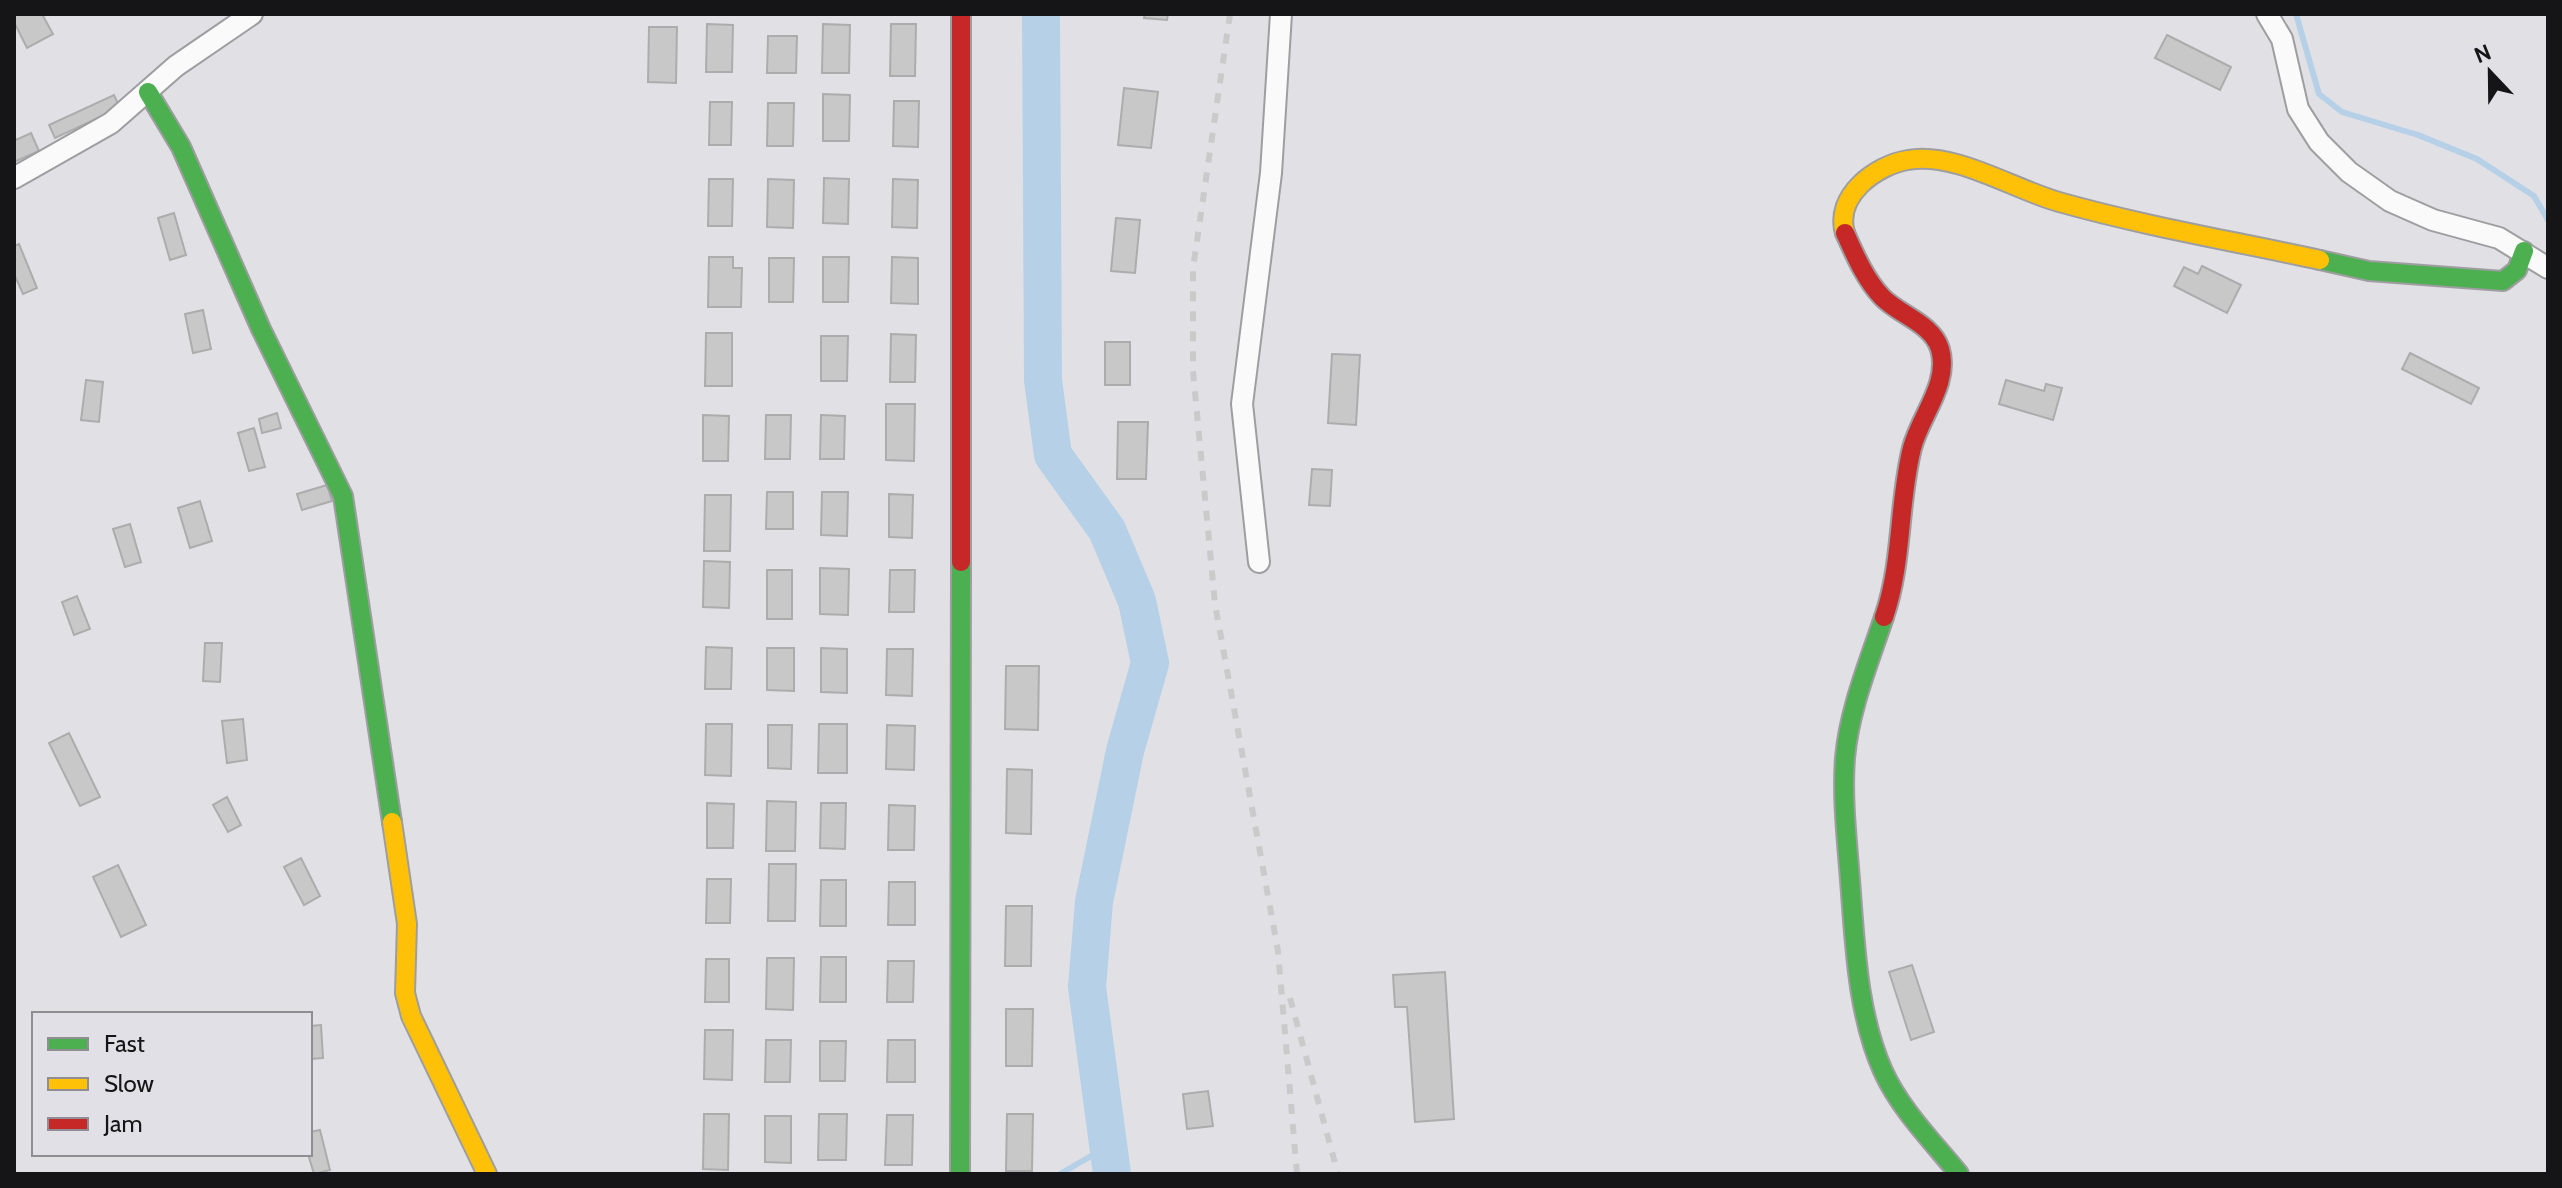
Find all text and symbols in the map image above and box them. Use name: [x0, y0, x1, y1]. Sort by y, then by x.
north arrow: [2450, 32, 2530, 112]
text: N: [2470, 38, 2495, 69]
legend: [32, 1012, 312, 1156]
text: Fast: [104, 1029, 145, 1058]
text: Slow: [104, 1069, 154, 1098]
text: Jam: [103, 1109, 142, 1138]

